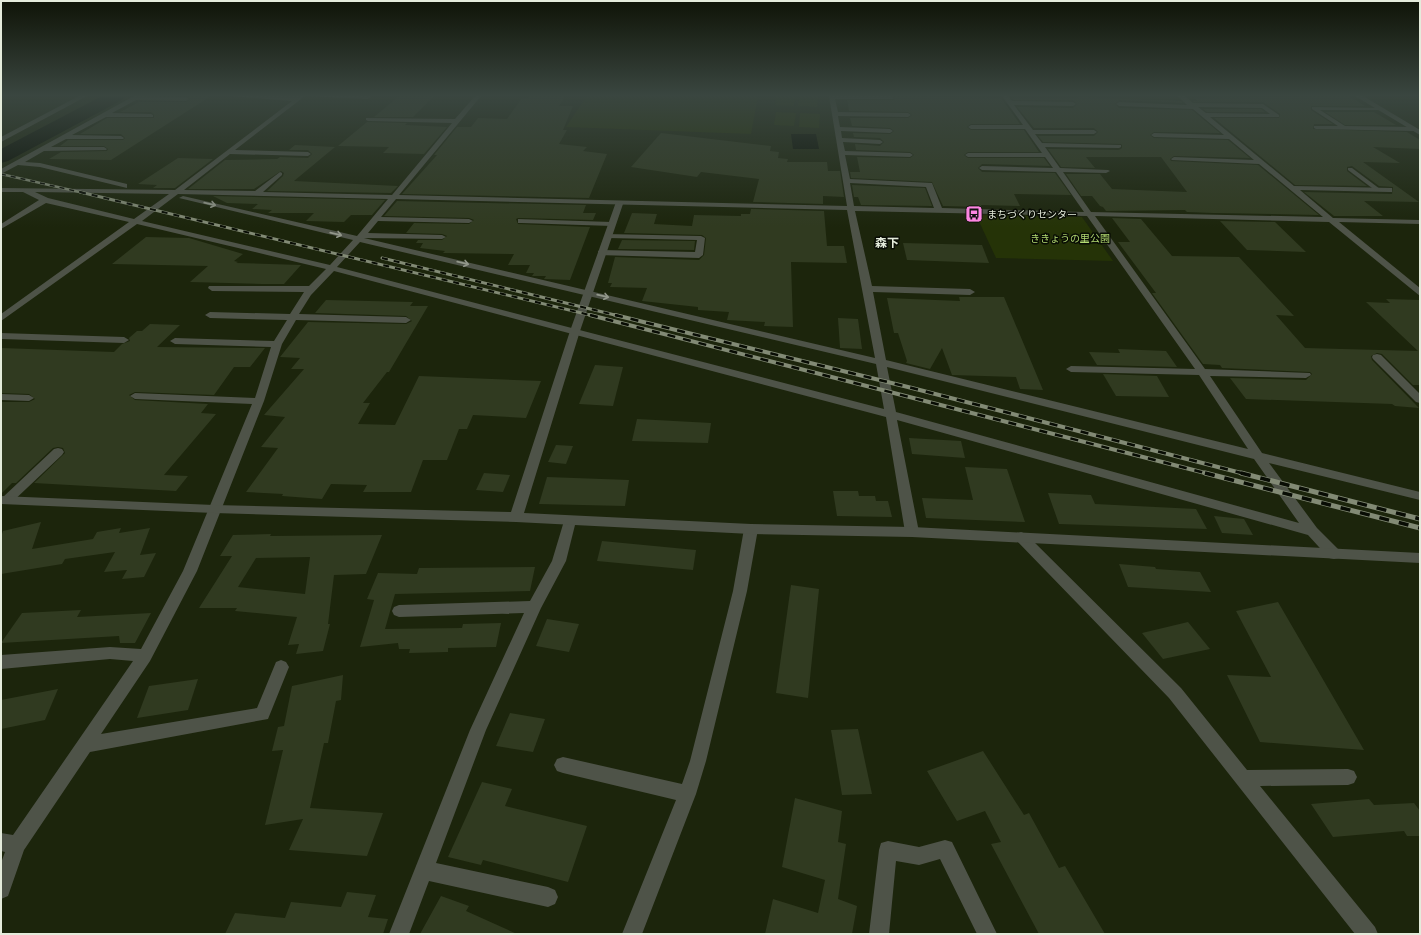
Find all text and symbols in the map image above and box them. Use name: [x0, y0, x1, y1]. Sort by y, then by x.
one-way arrow: [203, 201, 216, 209]
bus stop icon: まちづくりセンター: [964, 204, 984, 224]
place label: まちづくりセンター: [987, 208, 1077, 221]
one-way arrow: [329, 231, 342, 239]
park label: ききょうの里公園: [1030, 232, 1110, 245]
district label: 森下: [875, 235, 899, 250]
one-way arrow: [456, 260, 469, 268]
one-way arrow: [596, 292, 609, 300]

